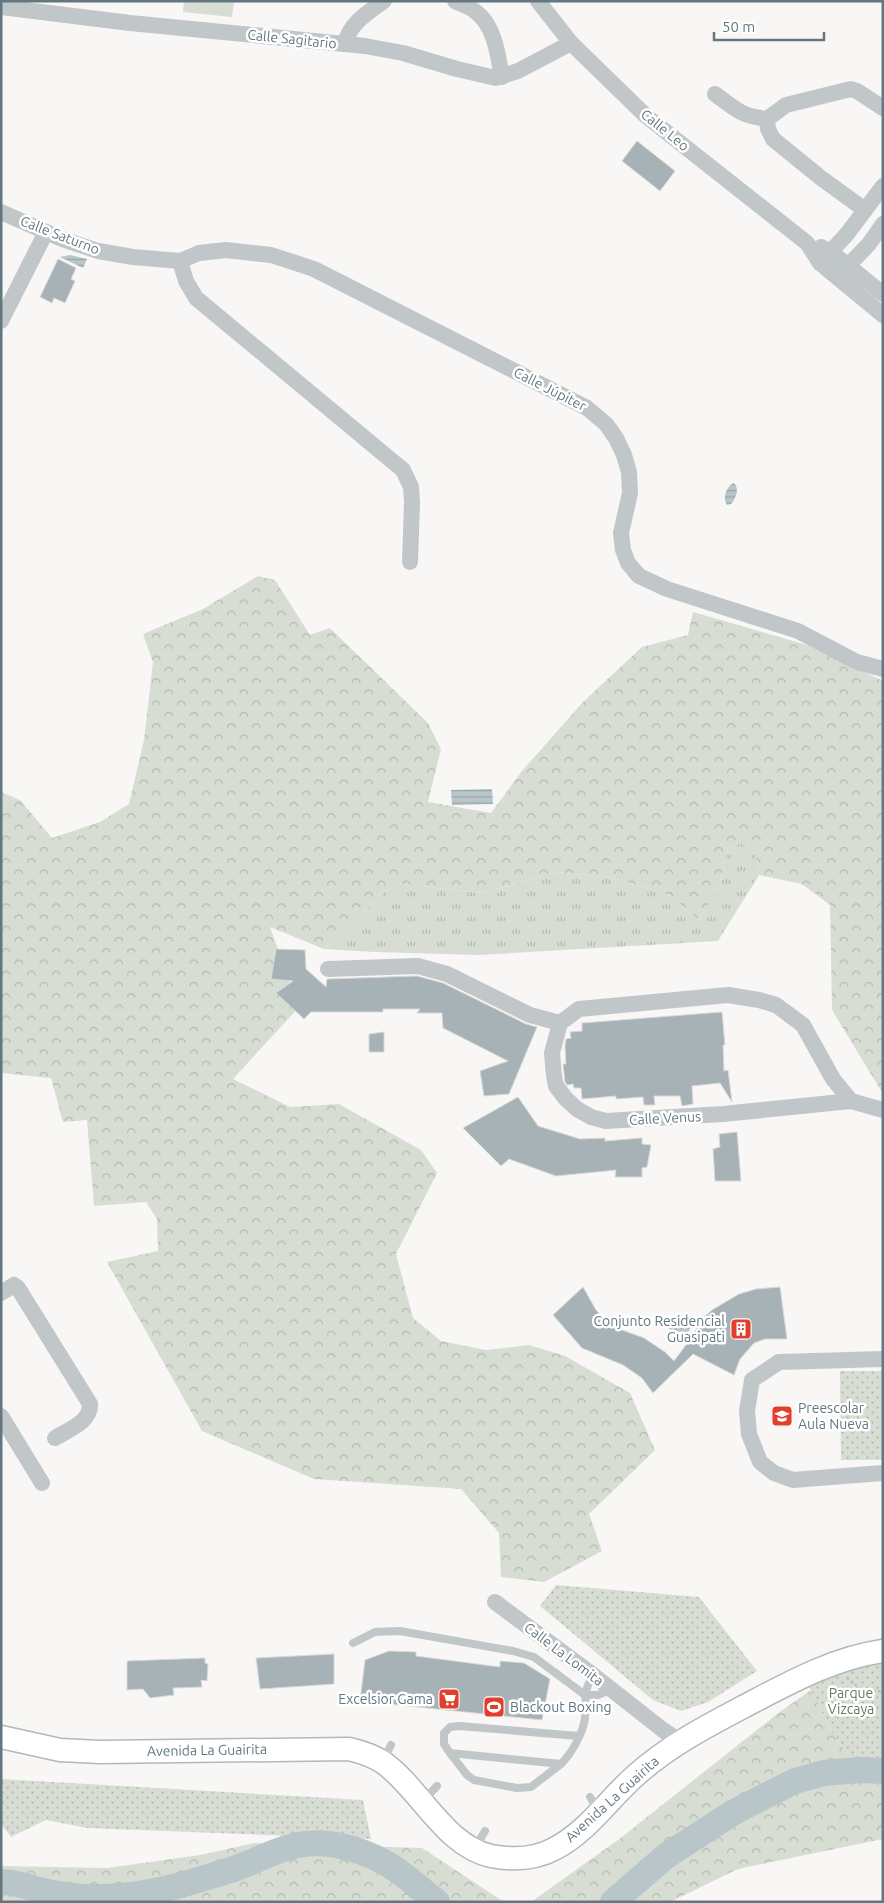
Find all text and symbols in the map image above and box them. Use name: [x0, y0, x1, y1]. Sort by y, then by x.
scale bar: [714, 10, 824, 42]
text: 50 m: [722, 18, 755, 35]
street label: Calle Sagitario: [247, 26, 337, 52]
street label: Calle Leo: [638, 106, 692, 154]
street label: Calle Saturno: [18, 213, 102, 257]
street label: Calle Júpiter: [511, 364, 589, 414]
street label: Calle Venus: [629, 1108, 701, 1128]
place label: Conjunto Residencial Guasipati: [593, 1313, 725, 1345]
building icon: Conjunto Residencial Guasipati: [729, 1317, 753, 1341]
place label: Preescolar Aula Nueva: [798, 1400, 869, 1432]
school or university icon: Preescolar Aula Nueva: [770, 1404, 794, 1428]
street label: Calle La Lomita: [521, 1619, 607, 1689]
park label: Parque Vizcaya: [828, 1685, 874, 1717]
supermarket icon: Excelsior Gama: [437, 1687, 461, 1711]
place label: Excelsior Gama: [338, 1691, 433, 1707]
sports icon: Blackout Boxing: [482, 1695, 506, 1719]
place label: Blackout Boxing: [510, 1699, 611, 1715]
street label: Avenida La Guairita: [147, 1741, 267, 1759]
street label: Avenida La Guairita: [562, 1753, 662, 1845]

